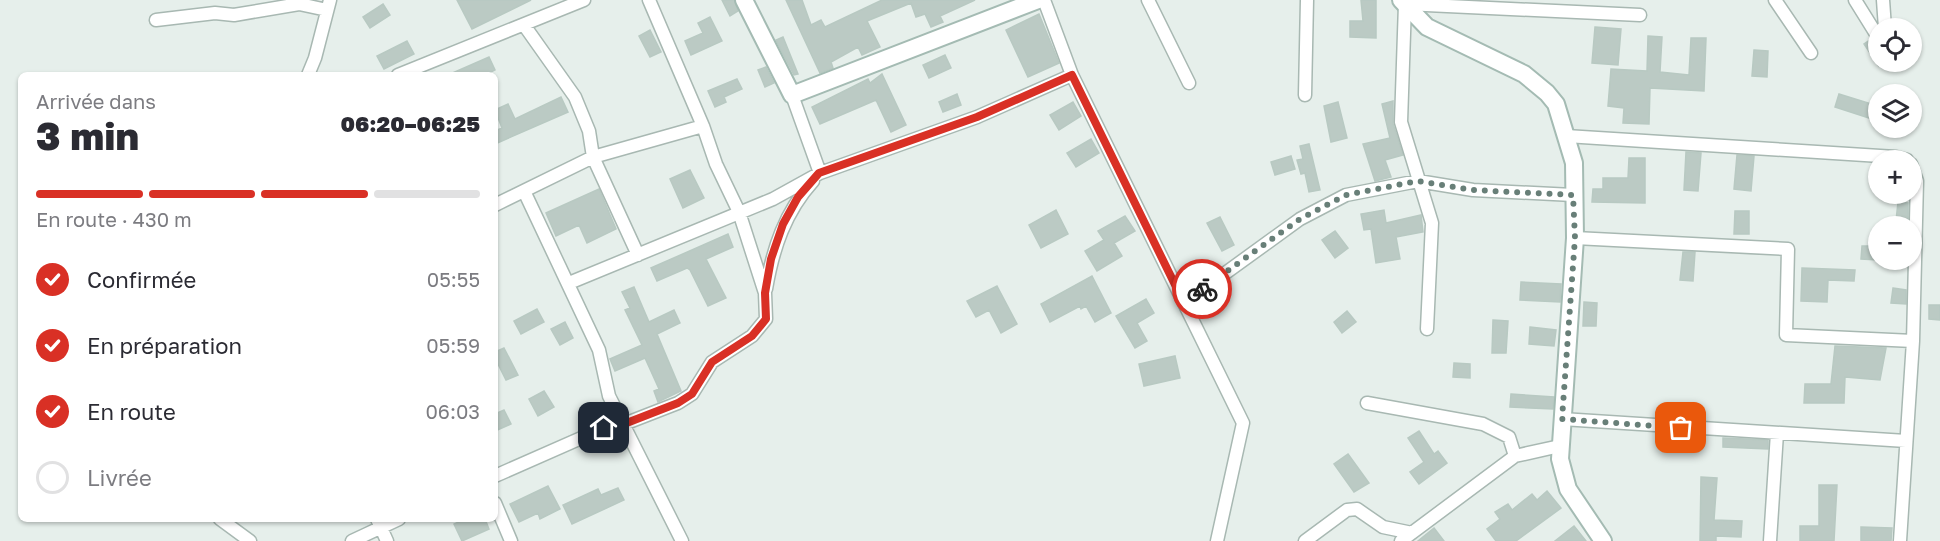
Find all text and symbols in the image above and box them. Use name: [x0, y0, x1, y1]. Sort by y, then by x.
map controls: [1868, 18, 1922, 270]
button: locate: [1868, 18, 1922, 72]
button: layers: [1868, 84, 1922, 138]
text: Arrivée dans: [36, 89, 156, 113]
text: 06:20–06:25: [340, 110, 480, 137]
text: 3 min: [36, 112, 139, 159]
button: +: [1868, 150, 1922, 204]
text: En route · 430 m: [36, 207, 192, 231]
button: −: [1868, 216, 1922, 270]
courier: [1172, 259, 1232, 319]
icon: check: [36, 263, 69, 296]
text: Confirmée: [87, 266, 196, 293]
text: 05:55: [427, 267, 480, 291]
icon: bike: [1186, 273, 1219, 306]
icon: check: [36, 329, 69, 362]
text: En préparation: [87, 332, 242, 359]
text: 05:59: [426, 333, 480, 357]
icon: check: [36, 395, 69, 428]
text: En route: [87, 398, 176, 425]
text: 06:03: [425, 399, 480, 423]
pin: [578, 402, 629, 453]
pin: [1655, 402, 1706, 453]
icon: home: [587, 411, 620, 444]
icon: bag: [1664, 411, 1697, 444]
text: Livrée: [87, 464, 152, 491]

